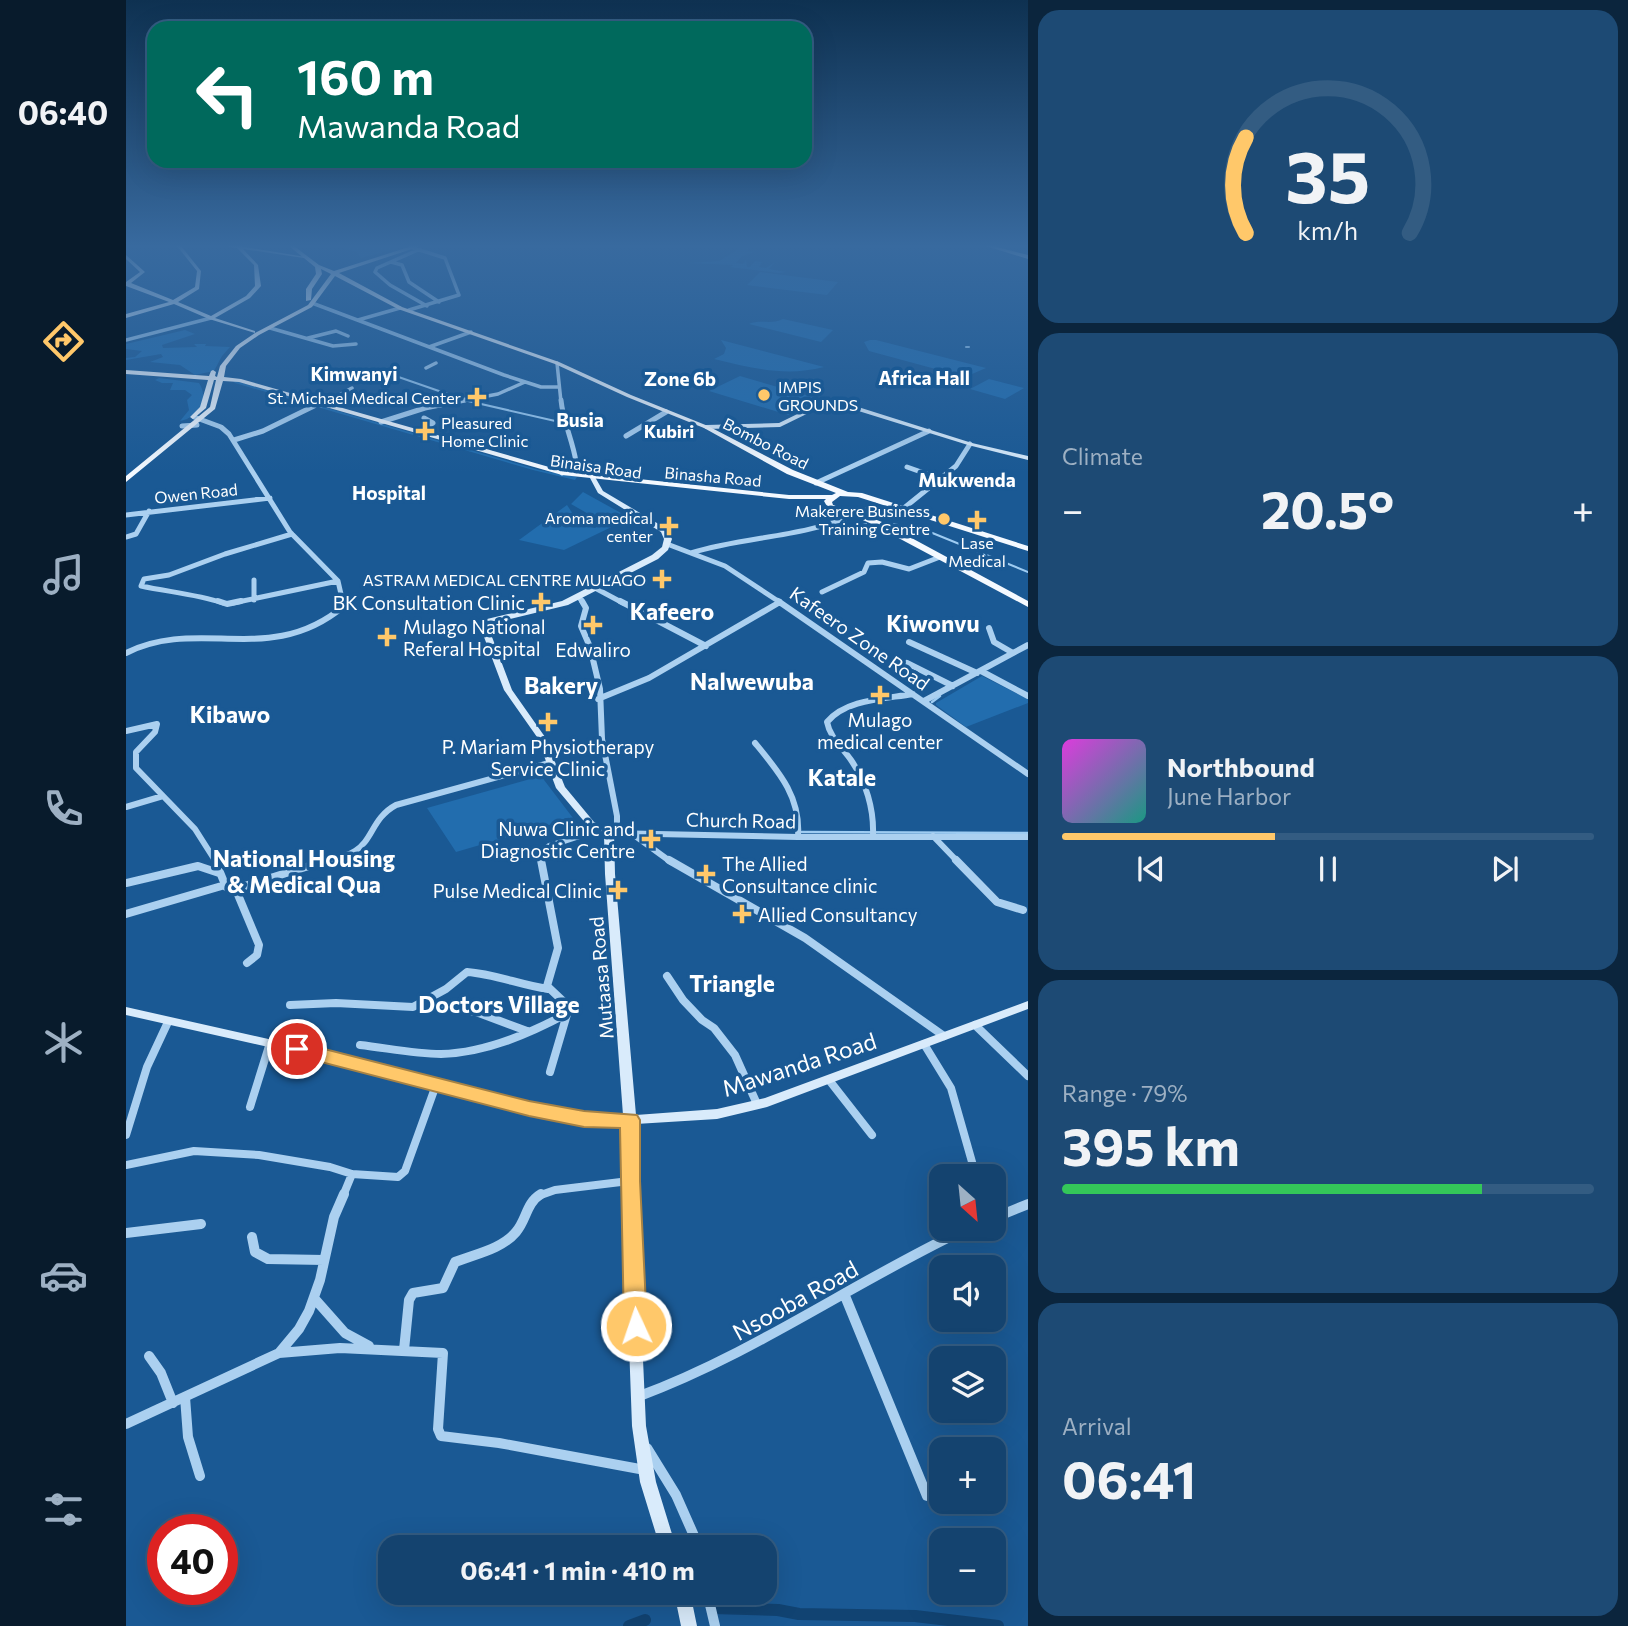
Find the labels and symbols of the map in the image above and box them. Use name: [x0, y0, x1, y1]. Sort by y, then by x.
district label: Kimwanyi: [311, 362, 397, 385]
district label: Africa Hall: [878, 366, 970, 389]
district label: Zone 6b: [644, 367, 716, 390]
place label: IMPIS GROUNDS: [778, 377, 858, 414]
marker: St. Michael Medical Center: [467, 387, 487, 407]
marker: IMPIS GROUNDS: [756, 387, 772, 403]
place label: St. Michael Medical Center: [268, 388, 462, 407]
district label: Busia: [556, 408, 604, 431]
place label: Pleasured Home Clinic: [441, 413, 528, 450]
street label: Bombo Road: [720, 413, 812, 473]
district label: Kubiri: [644, 420, 694, 442]
marker: Pleasured Home Clinic: [415, 421, 435, 441]
street label: Binaisa Road: [549, 450, 643, 482]
street label: Binasha Road: [664, 462, 762, 490]
district label: Mukwenda: [918, 468, 1016, 491]
street label: Owen Road: [153, 479, 239, 507]
district label: Hospital: [352, 481, 426, 504]
place label: Makerere Business Training Centre: [795, 501, 930, 538]
place label: Aroma medical center: [545, 508, 654, 545]
marker: Lase Medical: [967, 510, 987, 530]
marker: Makerere Business Training Centre: [936, 511, 952, 527]
marker: Aroma medical center: [659, 516, 679, 536]
place label: Lase Medical: [948, 533, 1006, 570]
marker: ASTRAM MEDICAL CENTRE MULAGO: [652, 569, 672, 589]
place label: ASTRAM MEDICAL CENTRE MULAGO: [363, 570, 646, 589]
street label: Kafeero Zone Road: [786, 581, 934, 695]
place label: BK Consultation Clinic: [333, 591, 525, 614]
marker: BK Consultation Clinic: [531, 592, 551, 612]
district label: Kafeero: [630, 597, 714, 625]
district label: Kiwonvu: [886, 609, 980, 637]
place label: Mulago National Referal Hospital: [403, 615, 546, 660]
marker: Edwaliro: [583, 615, 603, 635]
marker: Mulago National Referal Hospital: [377, 627, 397, 647]
place label: Edwaliro: [555, 638, 631, 661]
district label: Nalwewuba: [690, 667, 814, 695]
district label: Bakery: [524, 671, 598, 699]
marker: Mulago medical center: [870, 685, 890, 705]
district label: Kibawo: [190, 700, 270, 728]
place label: Mulago medical center: [817, 708, 943, 753]
marker: P. Mariam Physiotherapy Service Clinic: [538, 712, 558, 732]
place label: P. Mariam Physiotherapy Service Clinic: [442, 735, 654, 780]
district label: Katale: [808, 763, 876, 791]
street label: Church Road: [686, 808, 796, 832]
place label: Nuwa Clinic and Diagnostic Centre: [481, 817, 635, 862]
marker: Nuwa Clinic and Diagnostic Centre: [641, 829, 661, 849]
district label: National Housing & Medical Qua: [213, 844, 396, 898]
place label: The Allied Consultance clinic: [722, 852, 877, 897]
marker: The Allied Consultance clinic: [696, 864, 716, 884]
place label: Pulse Medical Clinic: [433, 879, 602, 902]
marker: Pulse Medical Clinic: [608, 880, 628, 900]
place label: Allied Consultancy: [758, 903, 918, 926]
marker: Allied Consultancy: [732, 904, 752, 924]
street label: Mutaasa Road: [584, 916, 618, 1040]
district label: Triangle: [689, 969, 775, 997]
district label: Doctors Village: [418, 990, 580, 1018]
pin: [267, 1019, 327, 1079]
street label: Mawanda Road: [718, 1026, 880, 1102]
north arrow: [929, 1164, 1006, 1241]
street label: Nsooba Road: [727, 1254, 863, 1346]
position arrow: [599, 1289, 673, 1363]
speed limit sign: 40: [147, 1514, 238, 1605]

